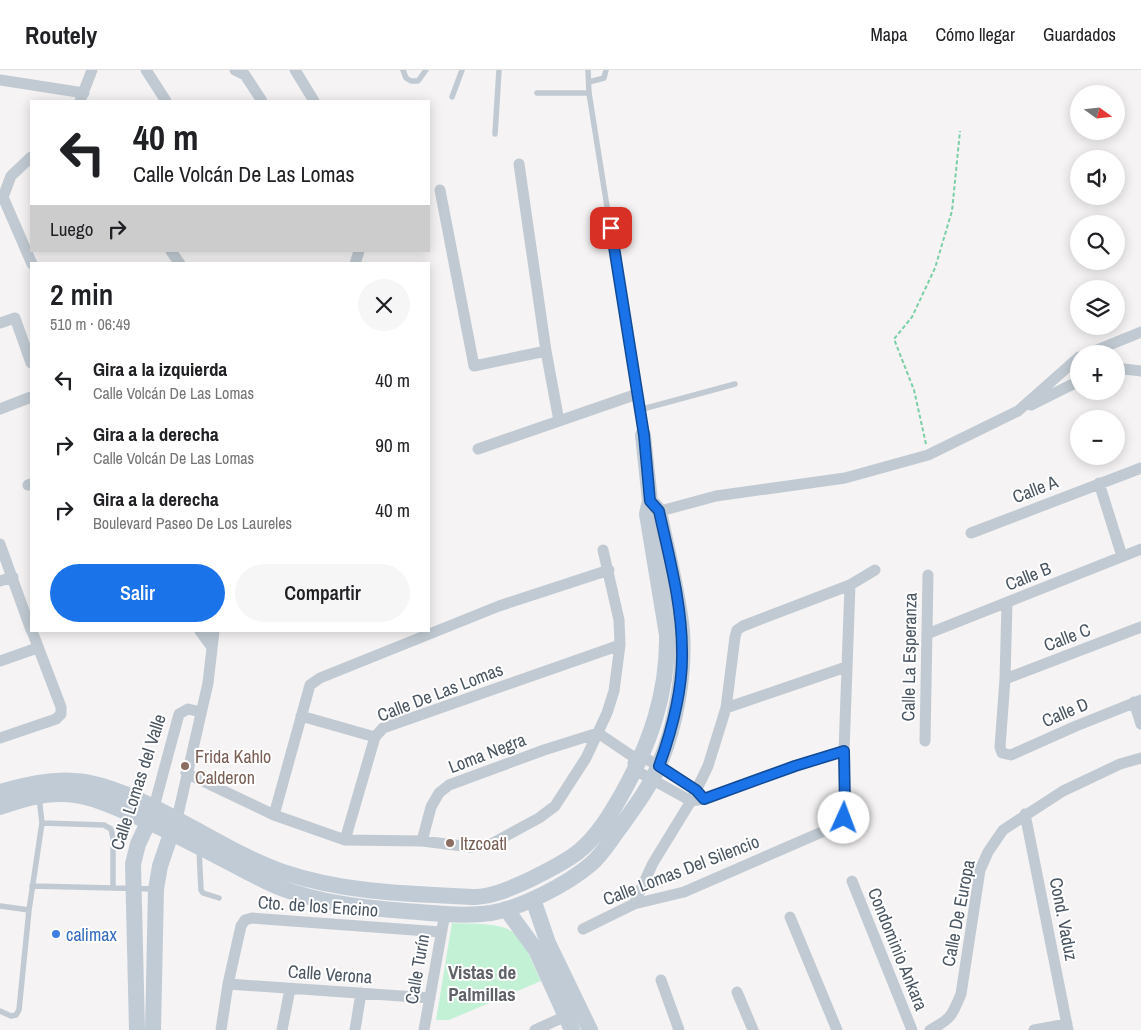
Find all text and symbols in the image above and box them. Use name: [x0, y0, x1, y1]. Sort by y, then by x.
text: Routely: [25, 19, 97, 51]
text: Mapa: [870, 22, 907, 47]
text: Cómo llegar: [935, 22, 1015, 47]
text: Guardados: [1043, 22, 1116, 47]
north arrow: [1070, 85, 1125, 140]
map controls: [1070, 85, 1125, 465]
text: 40 m: [133, 114, 198, 161]
icon: left: [50, 120, 115, 185]
button: sound: [1070, 150, 1125, 205]
text: Calle Volcán De Las Lomas: [133, 159, 355, 189]
pin: [590, 207, 632, 249]
icon: arrive: [597, 214, 625, 242]
icon: right: [103, 215, 131, 243]
button: search: [1070, 215, 1125, 270]
text: Luego: [50, 216, 93, 242]
text: 2 min: [50, 274, 113, 314]
button: close: [358, 279, 410, 331]
button: layers: [1070, 280, 1125, 335]
text: 510 m · 06:49: [50, 313, 130, 335]
button: +: [1070, 345, 1125, 400]
text: Gira a la izquierda: [93, 356, 227, 382]
icon: left: [50, 366, 78, 394]
text: 40 m: [375, 367, 410, 393]
text: Calle Volcán De Las Lomas: [93, 382, 254, 404]
button: −: [1070, 410, 1125, 465]
text: Gira a la derecha: [93, 421, 219, 447]
icon: right: [50, 431, 78, 459]
text: 90 m: [375, 432, 410, 458]
text: Calle Volcán De Las Lomas: [93, 447, 254, 469]
street label: Calle A: [1009, 469, 1061, 509]
text: Gira a la derecha: [93, 486, 219, 512]
icon: right: [50, 496, 78, 524]
text: 40 m: [375, 497, 410, 523]
text: Boulevard Paseo De Los Laureles: [93, 512, 292, 534]
street label: Calle B: [1001, 555, 1055, 597]
button: Salir: [50, 564, 225, 622]
button: Compartir: [235, 564, 410, 622]
street label: Calle La Esperanza: [895, 592, 923, 722]
street label: Calle C: [1040, 617, 1094, 657]
street label: Calle De Las Lomas: [373, 657, 507, 727]
street label: Calle D: [1038, 691, 1092, 733]
street label: Calle Lomas del Valle: [104, 711, 172, 853]
street label: Loma Negra: [445, 727, 529, 779]
place label: Frida Kahlo Calderon: [195, 744, 271, 790]
marker: Frida Kahlo Calderon: [179, 760, 191, 772]
position arrow: [817, 791, 869, 843]
street label: Calle Lomas Del Silencio: [599, 829, 763, 911]
place label: Itzcoatl: [460, 831, 507, 856]
marker: Itzcoatl: [444, 837, 456, 849]
street label: Calle De Europa: [935, 857, 981, 969]
street label: Cond. Vaduz: [1044, 875, 1084, 963]
street label: Condominio Ankara: [862, 884, 934, 1014]
street label: Cto. de los Encino: [257, 889, 379, 923]
place label: calimax: [66, 922, 117, 947]
marker: calimax: [50, 928, 62, 940]
street label: Calle Turín: [399, 932, 435, 1006]
street label: Calle Verona: [287, 959, 373, 989]
district label: Vistas de Palmillas: [448, 959, 516, 1007]

